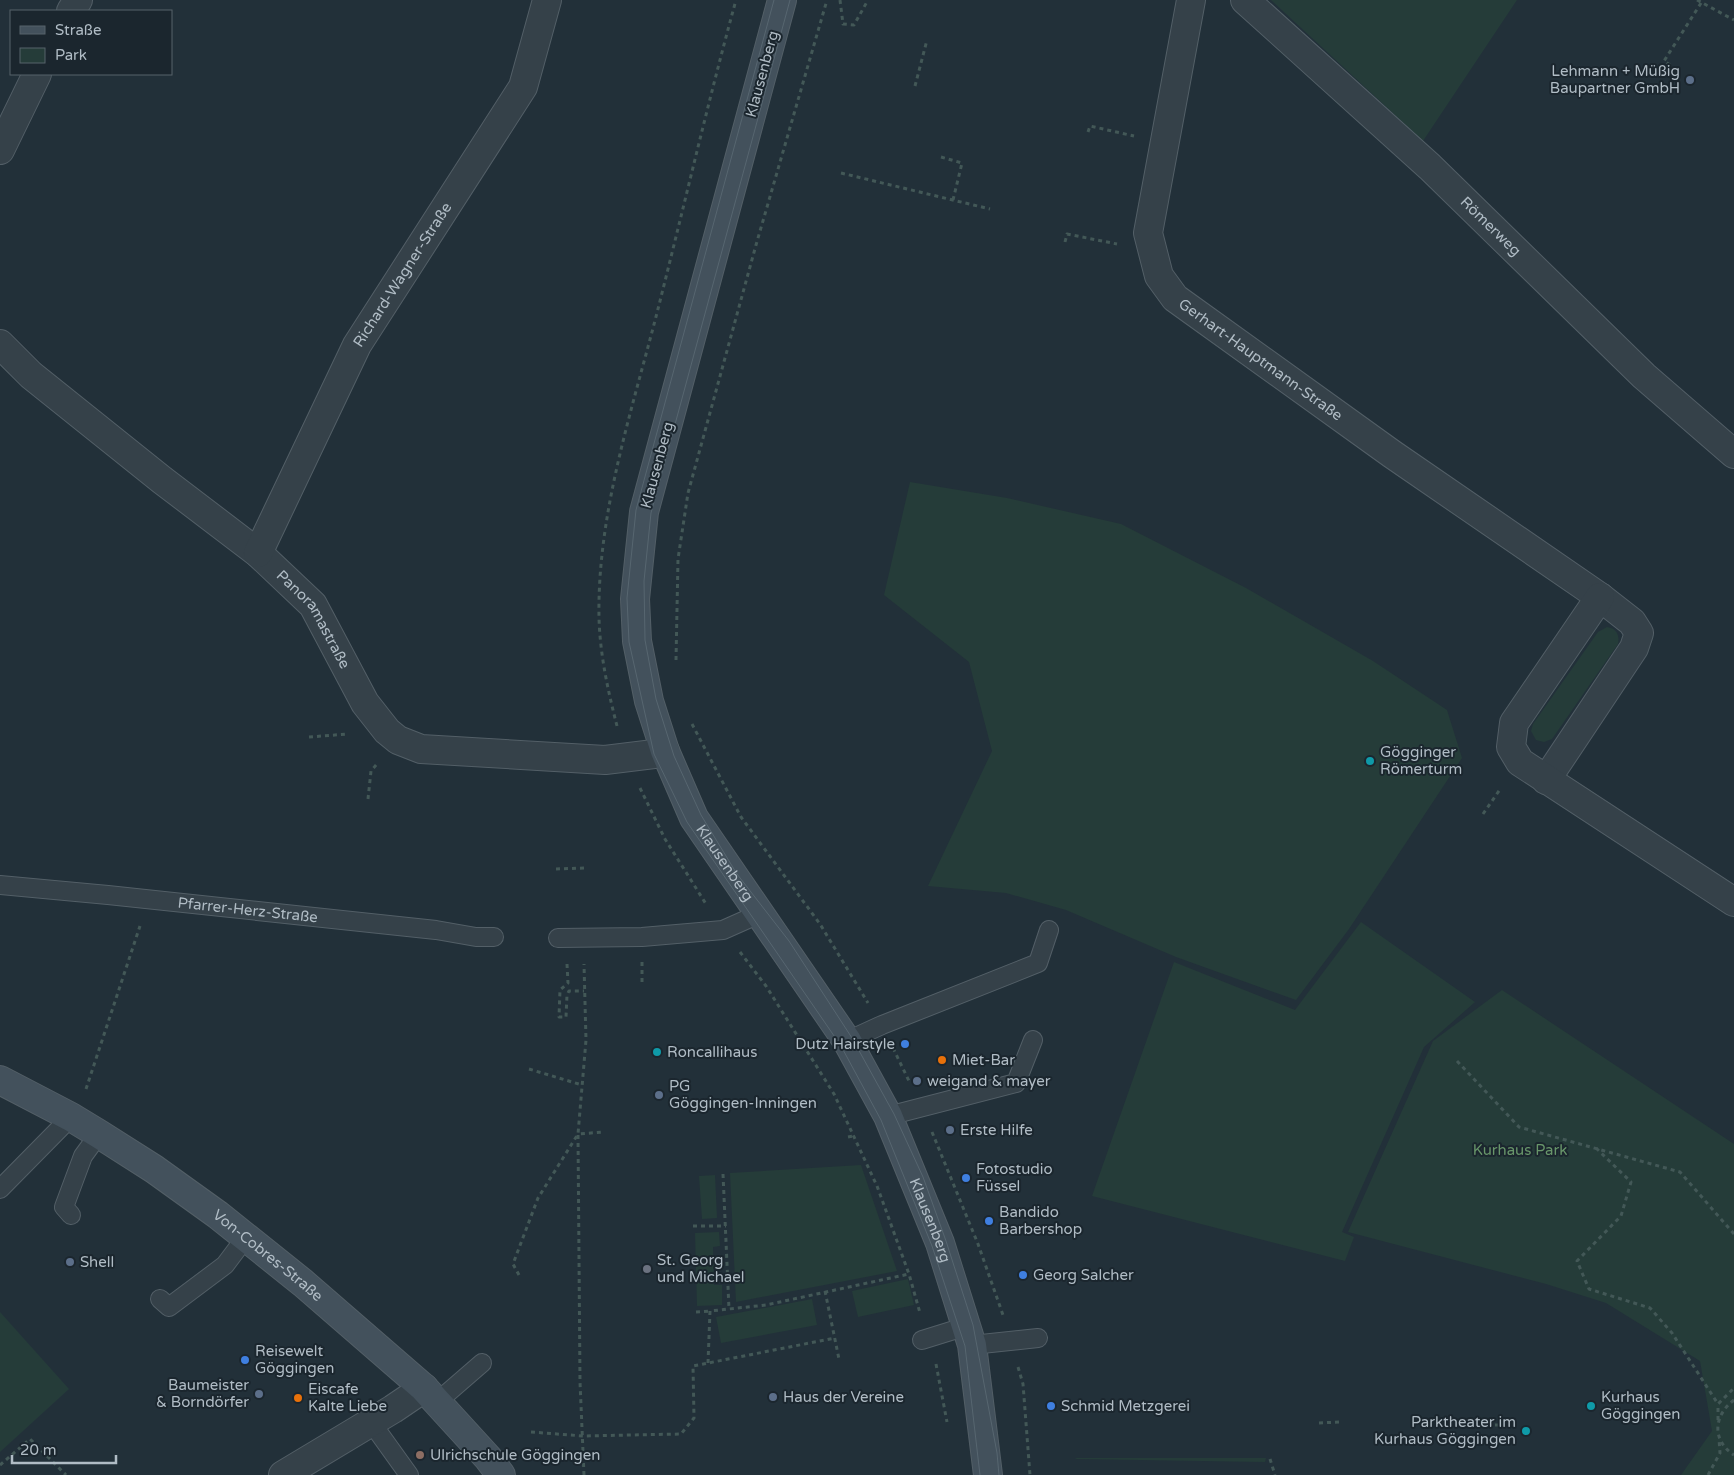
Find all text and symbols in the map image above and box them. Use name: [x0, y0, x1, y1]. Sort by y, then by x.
legend: [10, 10, 172, 75]
text: Straße: [55, 21, 101, 39]
street label: Klausenberg: [742, 29, 782, 119]
text: Park: [55, 46, 87, 64]
place label: Lehmann + Müßig Baupartner GmbH: [1550, 62, 1680, 97]
marker: Lehmann + Müßig Baupartner GmbH: [1684, 74, 1696, 86]
street label: Römerweg: [1457, 193, 1525, 260]
street label: Richard-Wagner-Straße: [349, 199, 455, 350]
street label: Gerhart-Hauptmann-Straße: [1175, 295, 1346, 425]
street label: Klausenberg: [637, 420, 677, 510]
street label: Panoramastraße: [273, 566, 354, 672]
place label: Gögginger Römerturm: [1380, 743, 1462, 778]
marker: Gögginger Römerturm: [1364, 755, 1376, 767]
street label: Klausenberg: [692, 821, 757, 905]
street label: Pfarrer-Herz-Straße: [177, 893, 319, 926]
place label: Dutz Hairstyle: [795, 1035, 895, 1053]
marker: Dutz Hairstyle: [899, 1038, 911, 1050]
place label: Roncallihaus: [667, 1043, 757, 1061]
marker: Roncallihaus: [651, 1046, 663, 1058]
place label: Miet-Bar: [952, 1051, 1015, 1069]
marker: Miet-Bar: [936, 1054, 948, 1066]
place label: weigand & mayer: [927, 1072, 1051, 1090]
marker: weigand & mayer: [911, 1075, 923, 1087]
place label: PG Göggingen-Inningen: [669, 1077, 817, 1112]
marker: PG Göggingen-Inningen: [653, 1089, 665, 1101]
place label: Erste Hilfe: [960, 1121, 1033, 1139]
marker: Erste Hilfe: [944, 1124, 956, 1136]
park label: Kurhaus Park: [1473, 1141, 1567, 1159]
place label: Fotostudio Füssel: [976, 1160, 1053, 1195]
marker: Fotostudio Füssel: [960, 1172, 972, 1184]
street label: Klausenberg: [905, 1176, 955, 1265]
place label: Bandido Barbershop: [999, 1203, 1082, 1238]
street label: Von-Cobres-Straße: [209, 1205, 327, 1305]
marker: Bandido Barbershop: [983, 1215, 995, 1227]
place label: St. Georg und Michael: [657, 1251, 745, 1286]
place label: Shell: [80, 1253, 114, 1271]
marker: Shell: [64, 1256, 76, 1268]
marker: St. Georg und Michael: [641, 1263, 653, 1275]
place label: Georg Salcher: [1033, 1266, 1134, 1284]
marker: Georg Salcher: [1017, 1269, 1029, 1281]
place label: Reisewelt Göggingen: [255, 1342, 334, 1377]
marker: Reisewelt Göggingen: [239, 1354, 251, 1366]
place label: Baumeister & Borndörfer: [156, 1376, 249, 1411]
place label: Eiscafe Kalte Liebe: [308, 1380, 387, 1415]
marker: Baumeister & Borndörfer: [253, 1388, 265, 1400]
place label: Haus der Vereine: [783, 1388, 904, 1406]
place label: Kurhaus Göggingen: [1601, 1388, 1680, 1423]
marker: Haus der Vereine: [767, 1391, 779, 1403]
marker: Eiscafe Kalte Liebe: [292, 1392, 304, 1404]
place label: Schmid Metzgerei: [1061, 1397, 1190, 1415]
marker: Schmid Metzgerei: [1045, 1400, 1057, 1412]
marker: Kurhaus Göggingen: [1585, 1400, 1597, 1412]
place label: Parktheater im Kurhaus Göggingen: [1374, 1413, 1516, 1448]
marker: Parktheater im Kurhaus Göggingen: [1520, 1425, 1532, 1437]
scale bar: [12, 1432, 116, 1464]
text: 20 m: [20, 1441, 57, 1459]
place label: Ulrichschule Göggingen: [430, 1446, 600, 1464]
marker: Ulrichschule Göggingen: [414, 1449, 426, 1461]

